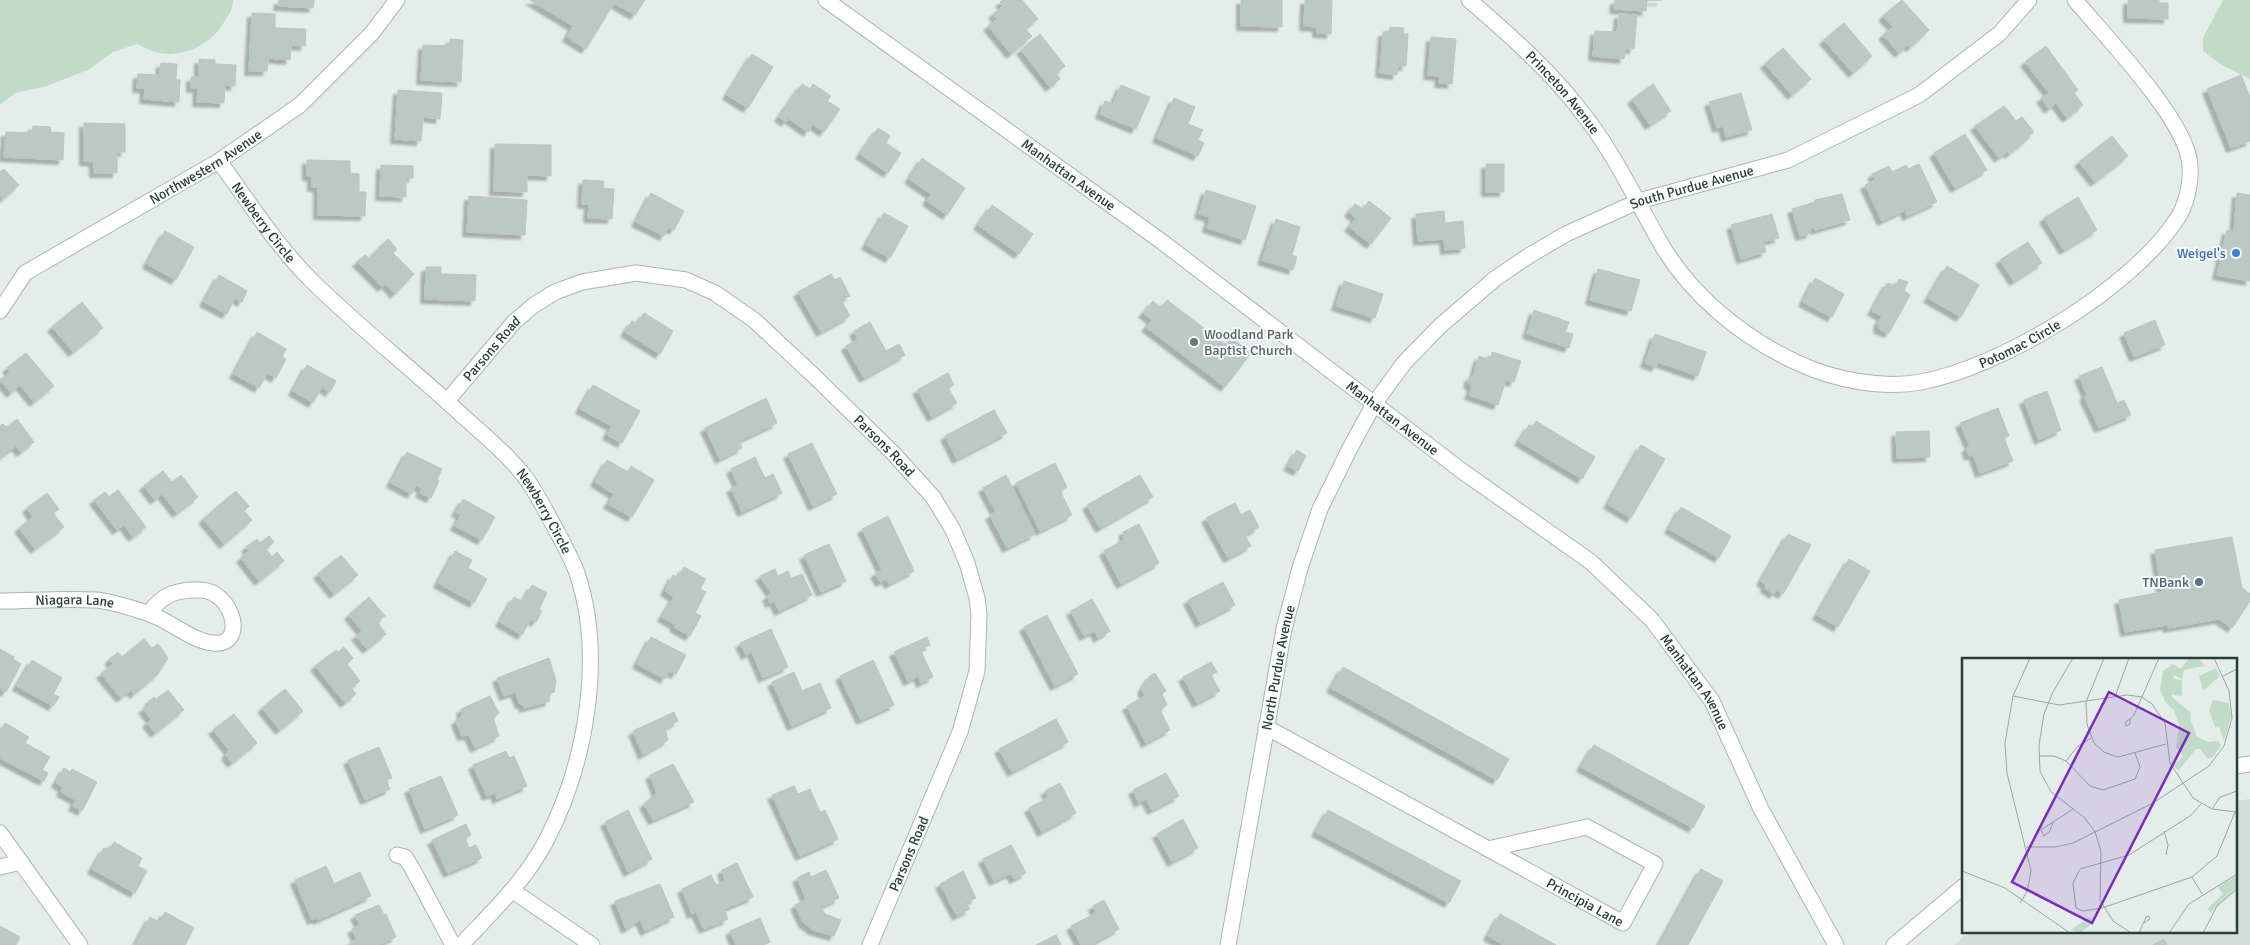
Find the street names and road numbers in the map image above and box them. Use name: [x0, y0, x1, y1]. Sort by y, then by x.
street label: Princeton Avenue: [1522, 47, 1604, 137]
street label: Northwestern Avenue: [146, 126, 265, 208]
street label: Manhattan Avenue: [1018, 135, 1119, 214]
street label: South Purdue Avenue: [1627, 161, 1756, 213]
street label: Newberry Circle: [228, 179, 299, 266]
street label: Parsons Road: [459, 312, 524, 384]
street label: Potomac Circle: [1976, 316, 2064, 372]
street label: Manhattan Avenue: [1343, 377, 1442, 459]
street label: Parsons Road: [850, 411, 919, 480]
street label: Newberry Circle: [513, 465, 576, 557]
street label: Niagara Lane: [35, 591, 116, 611]
street label: North Purdue Avenue: [1258, 603, 1298, 731]
street label: Manhattan Avenue: [1657, 631, 1732, 732]
street label: Parsons Road: [886, 814, 932, 894]
street label: Principia Lane: [1544, 874, 1627, 930]

